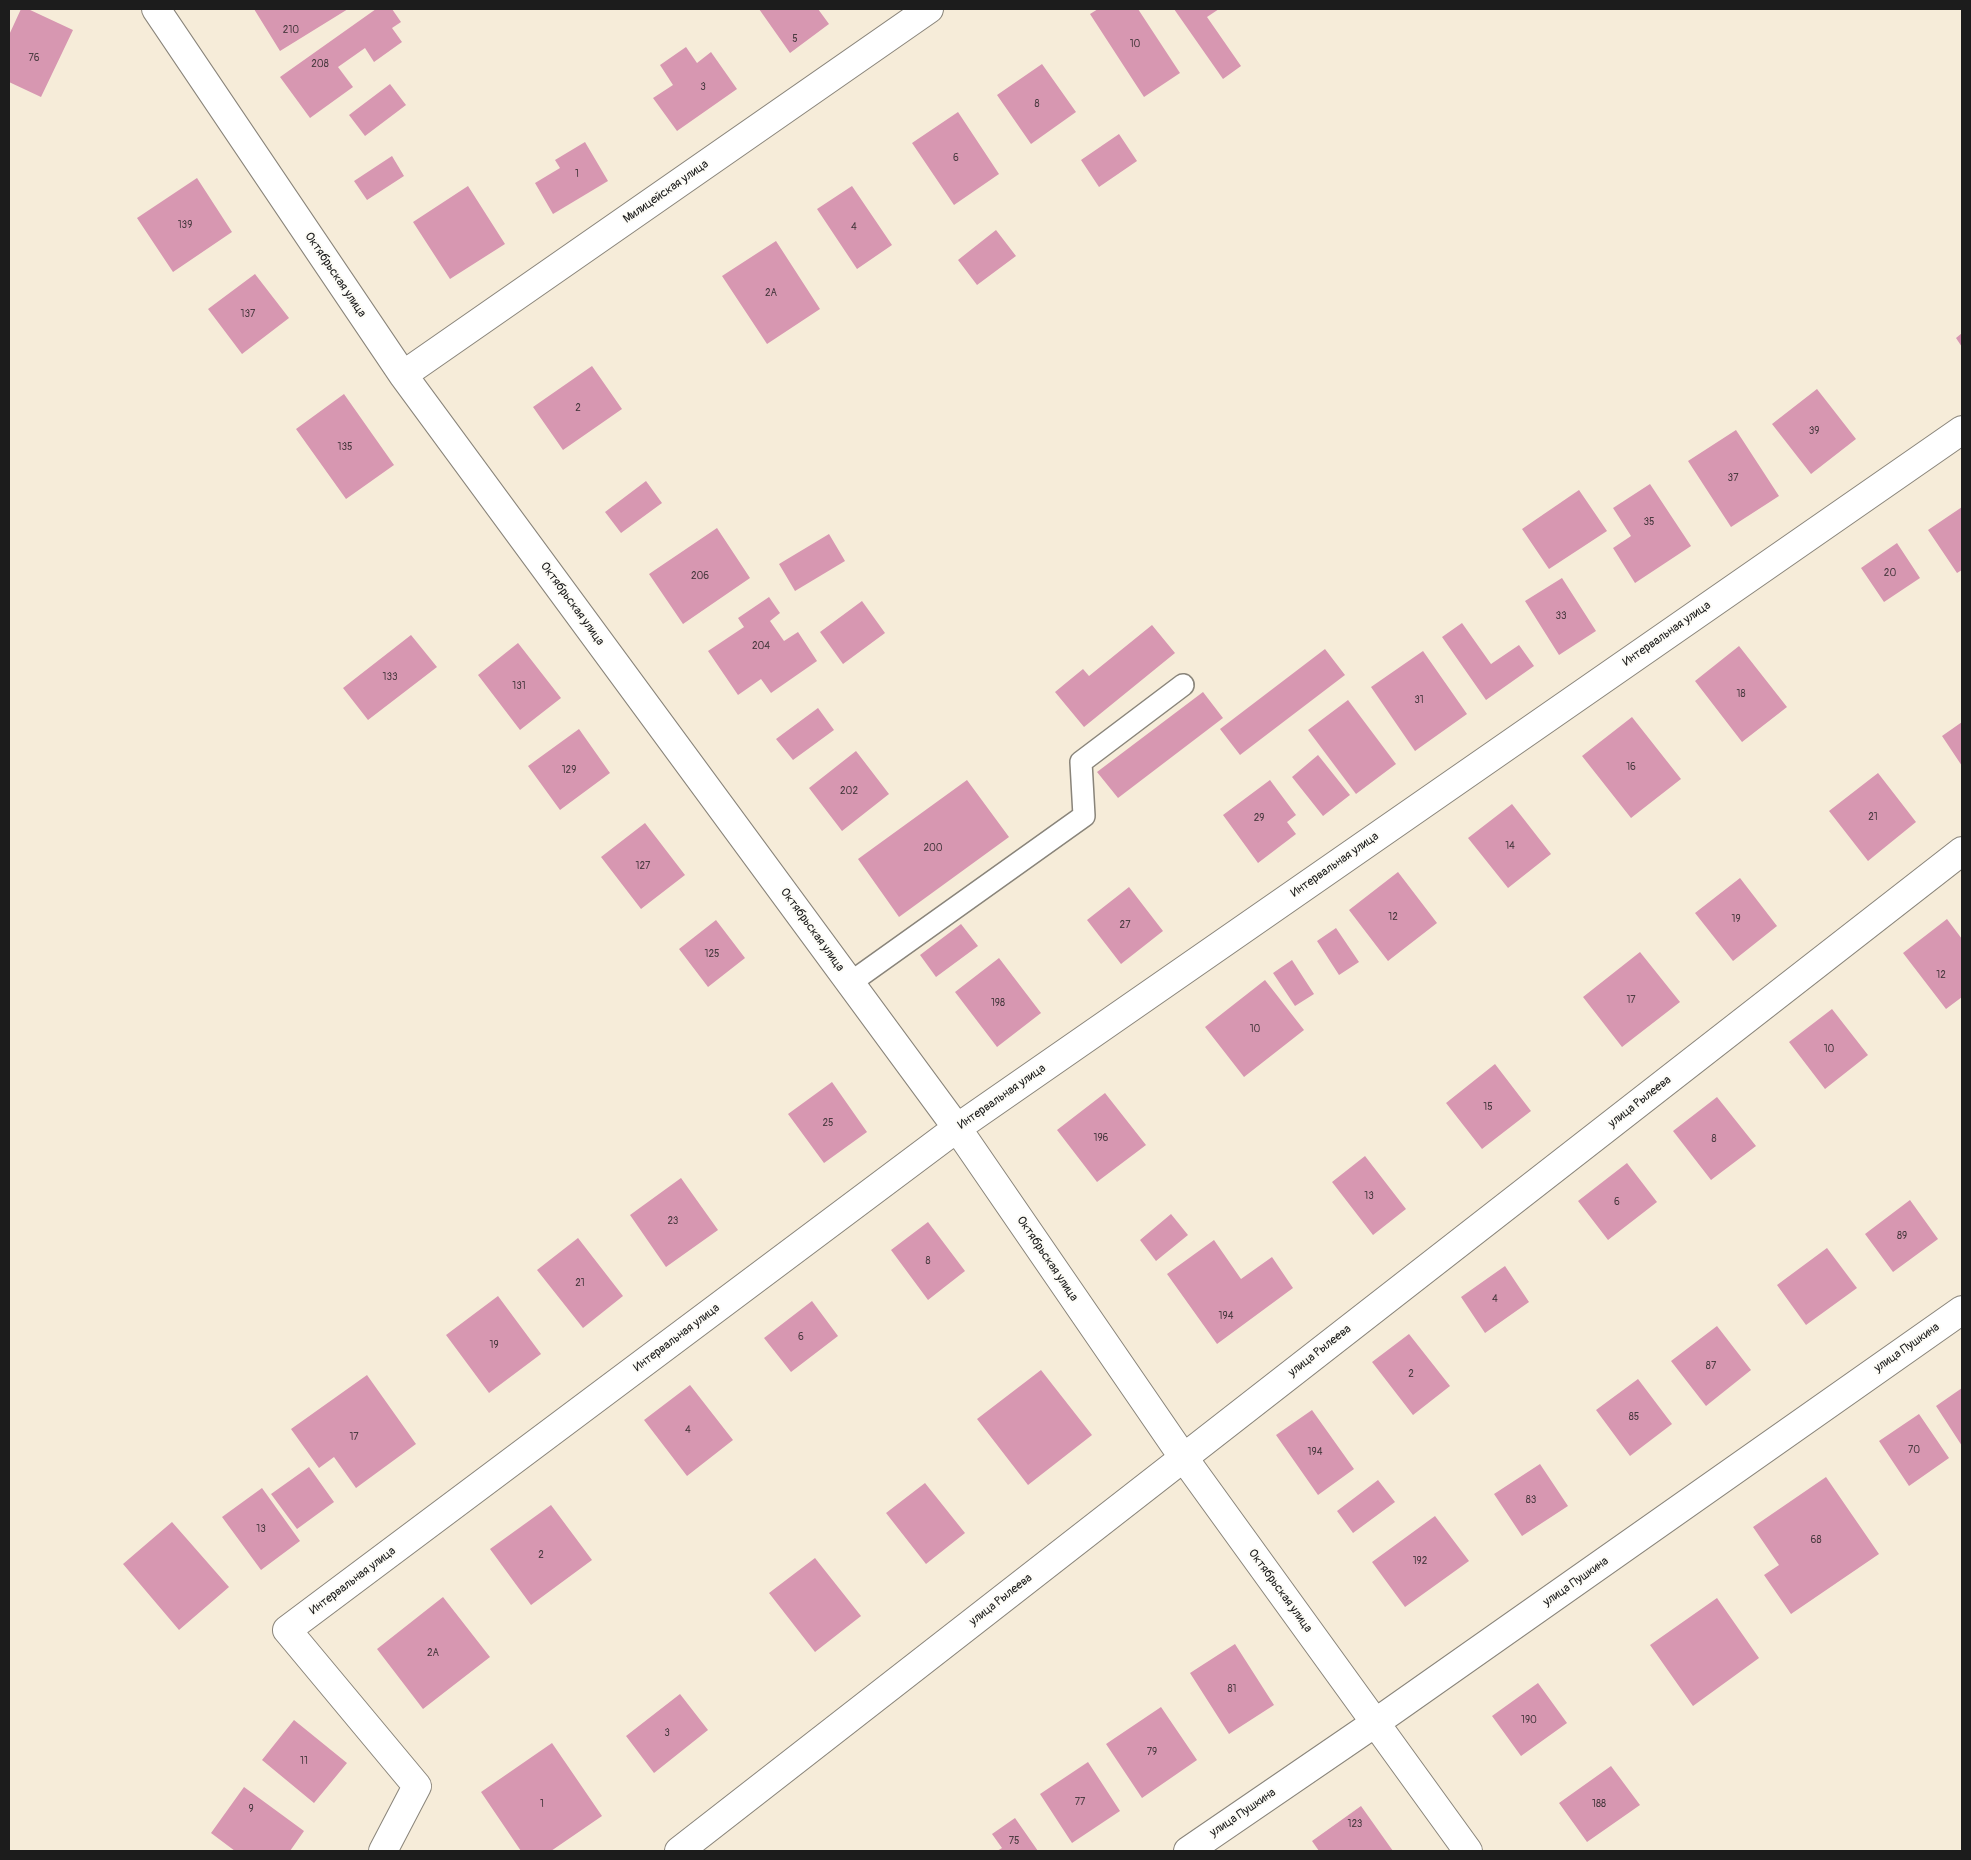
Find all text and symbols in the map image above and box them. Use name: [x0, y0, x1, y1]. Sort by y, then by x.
house number: 210: [283, 24, 299, 36]
house number: 5: [792, 33, 798, 45]
house number: 10: [1130, 38, 1140, 50]
house number: 76: [28, 52, 40, 64]
house number: 208: [311, 58, 329, 70]
house number: 3: [700, 81, 706, 93]
house number: 8: [1034, 98, 1040, 110]
house number: 6: [953, 152, 959, 164]
street label: Милицейская улица: [621, 157, 711, 227]
house number: 1: [575, 168, 579, 180]
house number: 139: [178, 219, 192, 231]
house number: 4: [851, 221, 857, 233]
street label: Октябрьская улица: [301, 230, 369, 320]
house number: 2А: [765, 287, 777, 299]
house number: 137: [241, 308, 255, 320]
house number: 2: [575, 402, 581, 414]
house number: 39: [1809, 425, 1819, 437]
house number: 135: [338, 441, 352, 453]
house number: 37: [1728, 472, 1738, 484]
house number: 35: [1644, 516, 1654, 528]
street label: Октябрьская улица: [537, 560, 607, 648]
house number: 20: [1884, 567, 1896, 579]
house number: 206: [691, 570, 709, 582]
street label: Интервальная улица: [1620, 598, 1714, 670]
house number: 33: [1555, 610, 1567, 622]
house number: 204: [752, 640, 770, 652]
house number: 133: [382, 671, 398, 683]
house number: 131: [512, 680, 526, 692]
house number: 18: [1737, 688, 1745, 700]
house number: 31: [1414, 694, 1424, 706]
house number: 16: [1626, 761, 1636, 773]
house number: 129: [562, 764, 576, 776]
house number: 202: [840, 785, 858, 797]
house number: 21: [1868, 811, 1878, 823]
house number: 29: [1254, 812, 1264, 824]
street label: Интервальная улица: [1288, 829, 1382, 901]
house number: 14: [1505, 840, 1515, 852]
house number: 200: [923, 842, 943, 854]
house number: 127: [636, 860, 650, 872]
street label: Октябрьская улица: [777, 886, 847, 974]
house number: 12: [1388, 911, 1398, 923]
house number: 19: [1731, 913, 1741, 925]
house number: 27: [1120, 919, 1130, 931]
house number: 125: [705, 948, 719, 960]
house number: 12: [1936, 969, 1946, 981]
house number: 17: [1626, 994, 1636, 1006]
house number: 198: [991, 997, 1005, 1009]
house number: 10: [1250, 1023, 1260, 1035]
house number: 10: [1824, 1043, 1834, 1055]
street label: Интервальная улица: [955, 1061, 1049, 1133]
street label: улица Рылеева: [1606, 1073, 1674, 1131]
house number: 15: [1483, 1101, 1493, 1113]
house number: 25: [822, 1117, 834, 1129]
house number: 196: [1094, 1132, 1108, 1144]
house number: 8: [1711, 1133, 1717, 1145]
house number: 13: [1364, 1190, 1374, 1202]
house number: 6: [1614, 1196, 1620, 1208]
street label: Октябрьская улица: [1013, 1214, 1081, 1304]
house number: 23: [668, 1215, 678, 1227]
house number: 89: [1897, 1230, 1907, 1242]
house number: 8: [925, 1255, 931, 1267]
house number: 21: [575, 1277, 585, 1289]
house number: 4: [1492, 1293, 1498, 1305]
street label: Интервальная улица: [631, 1301, 723, 1375]
house number: 194: [1219, 1310, 1233, 1322]
street label: улица Пушкина: [1872, 1320, 1942, 1376]
street label: улица Рылеева: [1286, 1322, 1354, 1380]
house number: 6: [798, 1331, 804, 1343]
house number: 19: [489, 1339, 499, 1351]
house number: 87: [1706, 1360, 1716, 1372]
house number: 2: [1408, 1368, 1414, 1380]
house number: 85: [1629, 1411, 1639, 1423]
house number: 4: [685, 1424, 691, 1436]
house number: 17: [349, 1431, 359, 1443]
house number: 70: [1908, 1444, 1920, 1456]
house number: 194: [1308, 1446, 1322, 1458]
house number: 83: [1526, 1494, 1536, 1506]
house number: 13: [256, 1523, 266, 1535]
house number: 68: [1811, 1534, 1821, 1546]
street label: Интервальная улица: [307, 1544, 399, 1618]
street label: Октябрьская улица: [1245, 1547, 1315, 1635]
house number: 2: [538, 1549, 544, 1561]
street label: улица Пушкина: [1541, 1554, 1611, 1610]
house number: 192: [1413, 1555, 1427, 1567]
street label: улица Рылеева: [967, 1571, 1035, 1629]
house number: 2А: [427, 1647, 439, 1659]
house number: 81: [1228, 1683, 1236, 1695]
house number: 190: [1521, 1714, 1537, 1726]
house number: 3: [664, 1727, 670, 1739]
house number: 79: [1147, 1746, 1157, 1758]
house number: 11: [300, 1755, 308, 1767]
street label: улица Пушкина: [1207, 1786, 1279, 1840]
house number: 77: [1075, 1796, 1085, 1808]
house number: 1: [540, 1798, 544, 1810]
house number: 188: [1592, 1798, 1606, 1810]
house number: 9: [248, 1803, 254, 1815]
house number: 123: [1348, 1818, 1362, 1830]
house number: 75: [1009, 1835, 1019, 1847]

